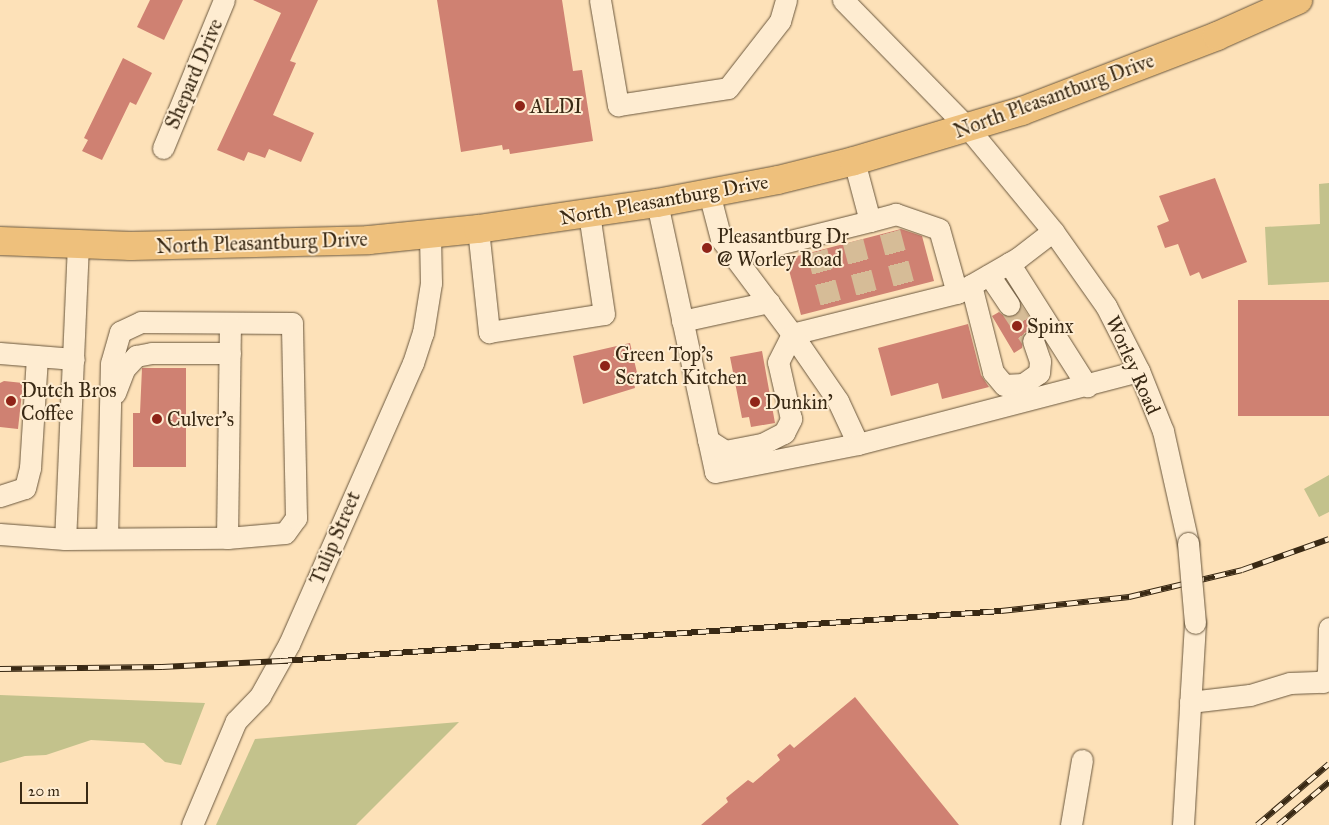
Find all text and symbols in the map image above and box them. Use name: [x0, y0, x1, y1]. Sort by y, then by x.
street label: Shepard Drive: [160, 15, 228, 133]
street label: North Pleasantburg Drive: [950, 49, 1158, 143]
place label: ALDI: [530, 94, 582, 118]
marker: ALDI: [514, 100, 526, 112]
street label: North Pleasantburg Drive: [558, 170, 770, 230]
place label: Pleasantburg Dr @ Worley Road: [717, 225, 849, 272]
street label: North Pleasantburg Drive: [156, 227, 368, 259]
marker: Pleasantburg Dr @ Worley Road: [701, 242, 713, 254]
street label: Worley Road: [1101, 312, 1165, 418]
place label: Spinx: [1027, 314, 1074, 338]
marker: Spinx: [1011, 320, 1023, 332]
place label: Green Top's Scratch Kitchen: [615, 342, 747, 389]
marker: Green Top's Scratch Kitchen: [599, 360, 611, 372]
place label: Dutch Bros Coffee: [21, 378, 116, 425]
place label: Dunkin': [765, 390, 833, 414]
marker: Dutch Bros Coffee: [5, 395, 17, 407]
marker: Dunkin': [749, 396, 761, 408]
place label: Culver's: [167, 407, 234, 431]
marker: Culver's: [151, 413, 163, 425]
street label: Tulip Street: [305, 488, 365, 588]
scale bar: [22, 772, 90, 804]
text: 20 m: [28, 782, 60, 800]

